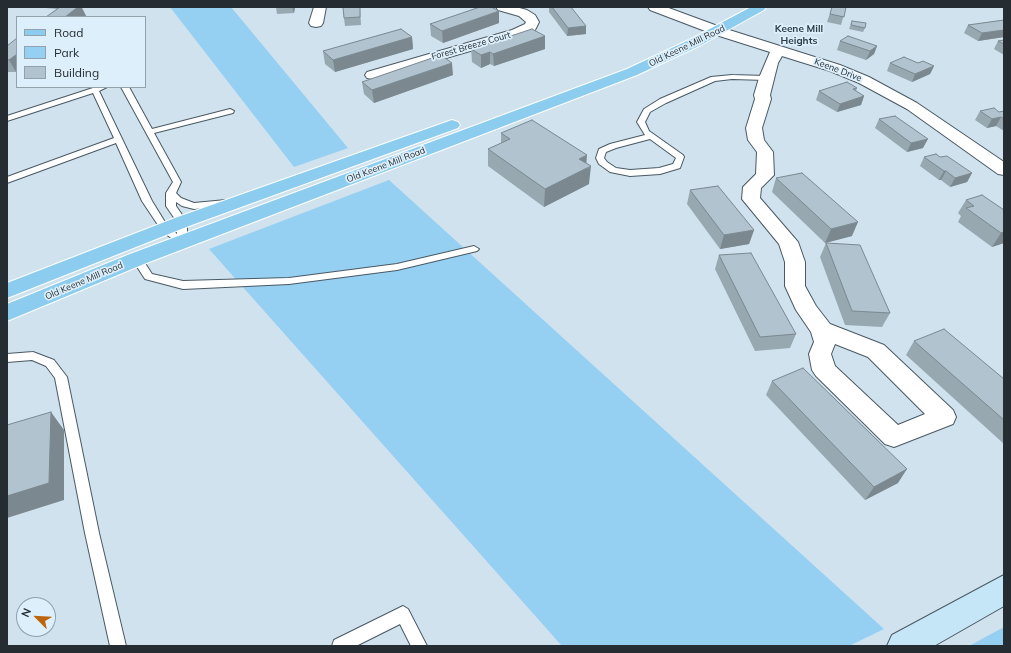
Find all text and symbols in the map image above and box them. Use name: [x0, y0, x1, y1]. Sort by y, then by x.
legend: [16, 16, 146, 88]
street label: Old Keene Mill Road: [647, 23, 727, 69]
district label: Keene Mill Heights: [775, 23, 823, 46]
text: Road: [54, 25, 83, 40]
street label: Forest Breeze Court: [430, 30, 512, 62]
text: Park: [54, 45, 79, 60]
street label: Keene Drive: [813, 56, 863, 84]
text: Building: [54, 65, 99, 80]
street label: Old Keene Mill Road: [345, 145, 427, 185]
street label: Old Keene Mill Road: [44, 260, 124, 302]
north arrow: [16, 597, 56, 637]
text: N: [18, 606, 34, 619]

